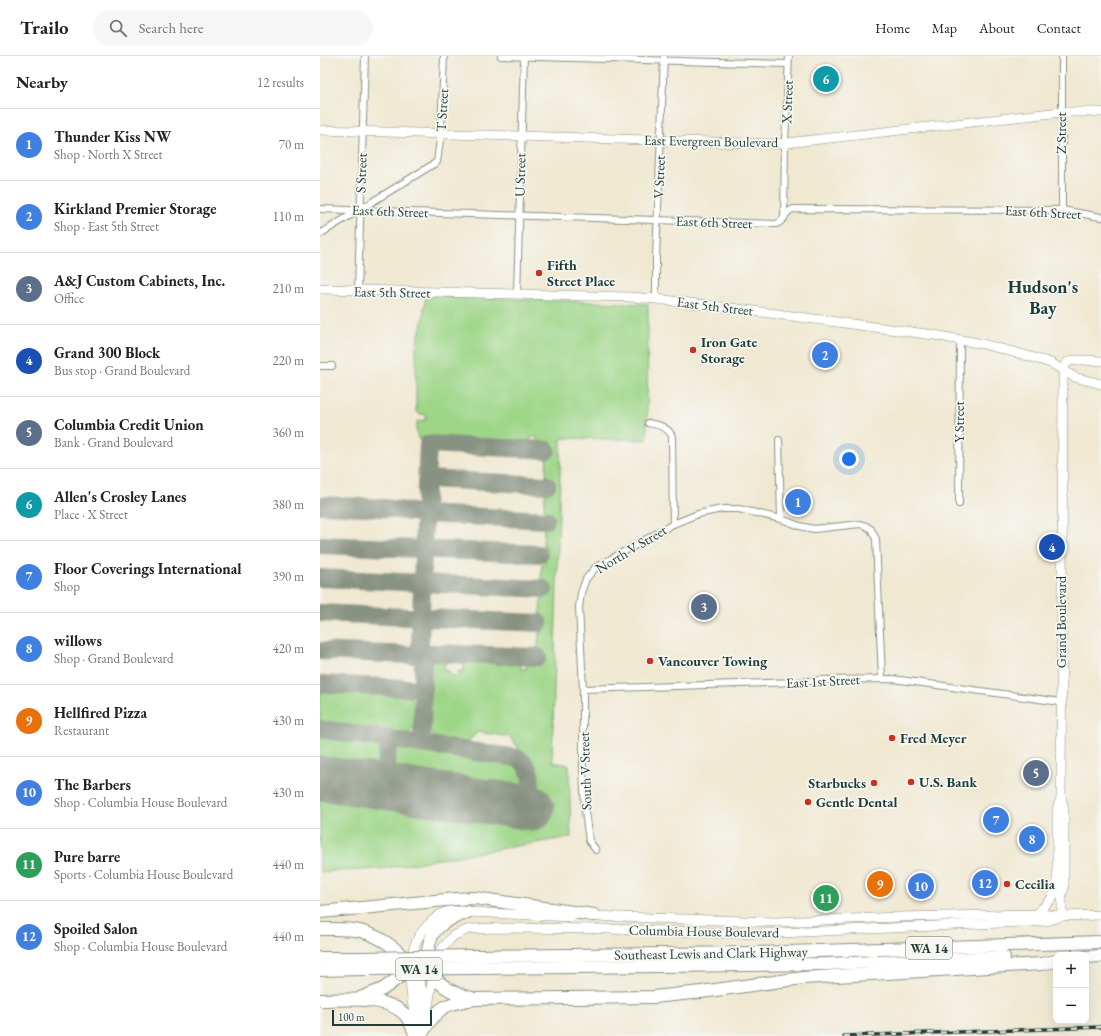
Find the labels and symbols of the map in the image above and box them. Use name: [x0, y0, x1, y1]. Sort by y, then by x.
pin: 6: [813, 64, 839, 94]
street label: X Street: [777, 79, 797, 125]
street label: T Street: [432, 87, 452, 132]
street label: Z Street: [1052, 111, 1070, 154]
street label: East Evergreen Boulevard: [644, 131, 779, 151]
street label: S Street: [351, 152, 371, 193]
street label: U Street: [511, 152, 529, 197]
street label: V Street: [649, 155, 669, 199]
street label: East 6th Street: [351, 201, 429, 221]
street label: East 6th Street: [1004, 201, 1082, 223]
street label: East 6th Street: [675, 212, 753, 232]
place label: Fifth Street Place: [547, 256, 615, 290]
marker: Fifth Street Place: [534, 268, 544, 278]
district label: Hudson's Bay: [1008, 275, 1078, 319]
street label: East 5th Street: [353, 282, 431, 302]
street label: East 5th Street: [676, 292, 755, 320]
place label: Iron Gate Storage: [701, 333, 757, 367]
pin: 2: [812, 340, 838, 370]
marker: Iron Gate Storage: [688, 345, 698, 355]
street label: Y Street: [950, 401, 968, 443]
your location: [839, 449, 859, 469]
pin: 1: [785, 487, 811, 517]
street label: North V Street: [592, 520, 670, 577]
pin: 4: [1039, 532, 1065, 562]
street label: Grand Boulevard: [1052, 575, 1070, 668]
pin: 3: [691, 592, 717, 622]
place label: Vancouver Towing: [658, 652, 768, 670]
marker: Vancouver Towing: [645, 656, 655, 666]
street label: East 1st Street: [786, 670, 861, 692]
place label: Fred Meyer: [900, 729, 967, 747]
street label: South V Street: [575, 731, 595, 810]
marker: Fred Meyer: [887, 733, 897, 743]
pin: 5: [1023, 758, 1049, 788]
place label: U.S. Bank: [919, 773, 977, 791]
place label: Starbucks: [808, 774, 866, 792]
marker: U.S. Bank: [906, 777, 916, 787]
marker: Starbucks: [869, 778, 879, 788]
place label: Gentle Dental: [816, 793, 897, 811]
marker: Gentle Dental: [803, 797, 813, 807]
pin: 7: [983, 805, 1009, 835]
pin: 8: [1019, 824, 1045, 854]
pin: 12: [972, 868, 998, 898]
pin: 9: [867, 869, 893, 899]
pin: 10: [908, 871, 934, 901]
place label: Cecilia: [1015, 875, 1056, 893]
marker: Cecilia: [1002, 879, 1012, 889]
pin: 11: [813, 883, 839, 913]
street label: Columbia House Boulevard: [629, 921, 780, 941]
road number: WA 14: [906, 937, 952, 959]
street label: Southeast Lewis and Clark Highway: [614, 942, 809, 964]
road number: WA 14: [396, 958, 442, 980]
scale bar: [332, 1008, 432, 1027]

